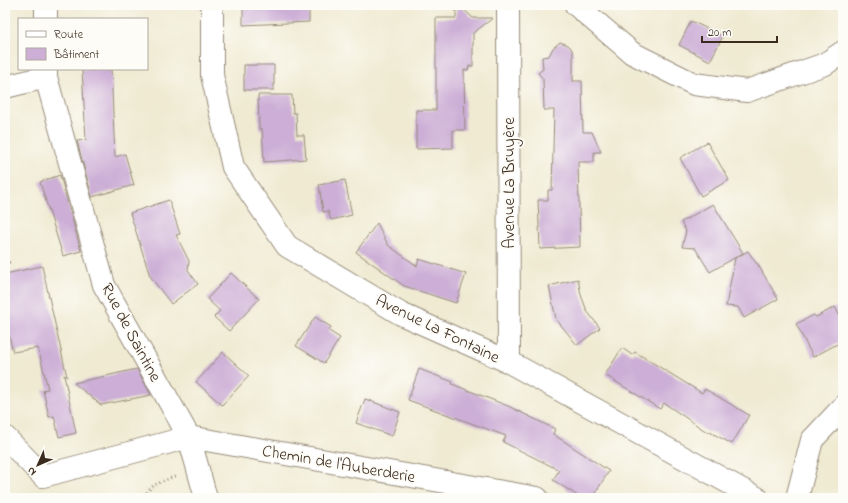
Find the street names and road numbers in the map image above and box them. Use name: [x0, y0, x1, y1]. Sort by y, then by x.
street label: Avenue La Bruyère: [497, 117, 523, 249]
street label: Rue de Saintine: [94, 279, 167, 387]
street label: Avenue La Fontaine: [371, 288, 504, 370]
street label: Chemin de l'Auberderie: [260, 439, 418, 490]

